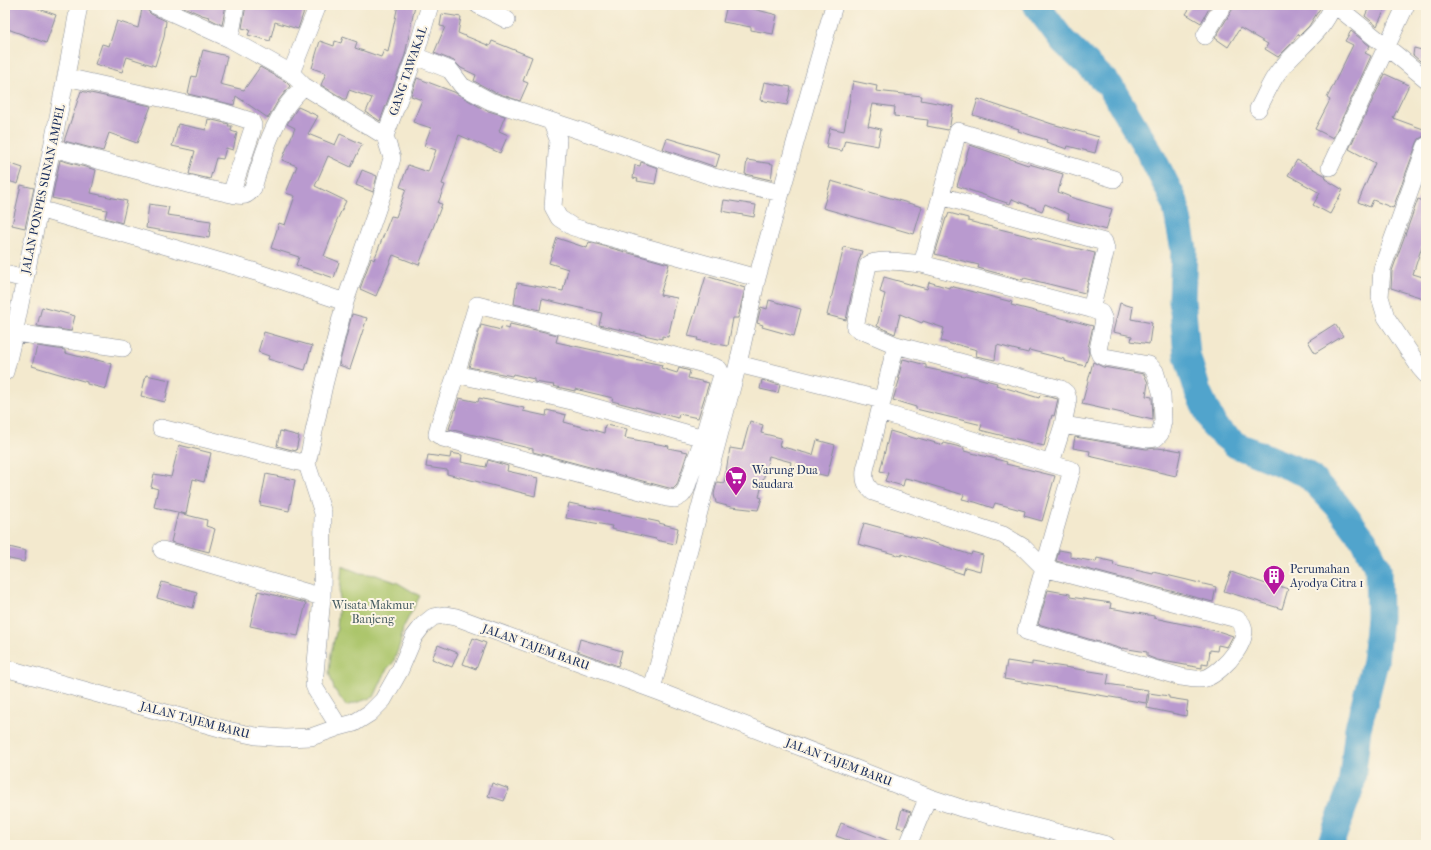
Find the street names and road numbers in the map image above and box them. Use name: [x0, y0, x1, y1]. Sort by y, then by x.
street label: GANG TAWAKAL: [386, 24, 430, 118]
street label: JALAN PONPES SUNAN AMPEL: [18, 102, 68, 276]
street label: JALAN TAJEM BARU: [480, 621, 592, 673]
street label: JALAN TAJEM BARU: [138, 698, 252, 742]
street label: JALAN TAJEM BARU: [783, 735, 895, 789]

